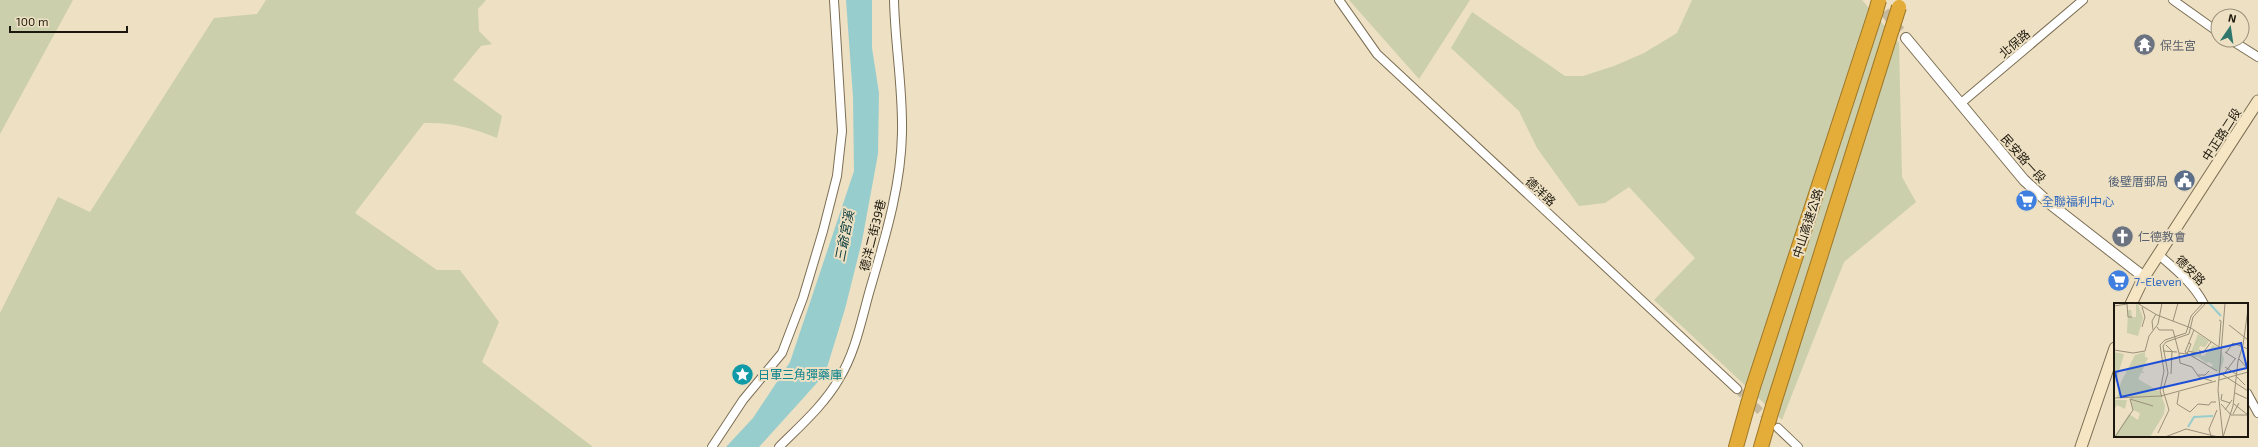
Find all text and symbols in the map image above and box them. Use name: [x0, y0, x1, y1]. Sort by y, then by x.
scale bar: [10, 8, 127, 34]
north arrow: [2210, 8, 2250, 48]
text: N: [2227, 11, 2238, 25]
text: 100 m: [16, 14, 48, 28]
street label: 北保路: [1996, 26, 2032, 60]
temple icon: 保生宮: [2132, 32, 2158, 58]
place label: 保生宮: [2160, 38, 2196, 52]
street label: 中正路二段: [2199, 105, 2243, 163]
street label: 民安路一段: [1999, 131, 2049, 185]
public building icon: 後壁厝郵局: [2171, 168, 2197, 194]
street label: 德洋路: [1523, 174, 1559, 208]
place label: 後壁厝郵局: [2108, 174, 2168, 188]
street label: 中山高速公路: [1789, 187, 1825, 259]
supermarket icon: 全聯福利中心: [2014, 188, 2040, 214]
place label: 全聯福利中心: [2042, 194, 2114, 208]
street label: 德洋二街39巷: [856, 198, 888, 272]
water label: 三爺宮溪: [831, 207, 857, 263]
church icon: 仁德教會: [2109, 223, 2135, 249]
place label: 仁德教會: [2138, 229, 2186, 243]
street label: 德安路: [2173, 252, 2209, 288]
supermarket icon: 7-Eleven: [2106, 268, 2132, 294]
place label: 7-Eleven: [2134, 274, 2182, 288]
inset map: [2114, 303, 2248, 437]
place icon: 日軍三角彈藥庫: [729, 361, 755, 387]
place label: 日軍三角彈藥庫: [758, 367, 842, 381]

